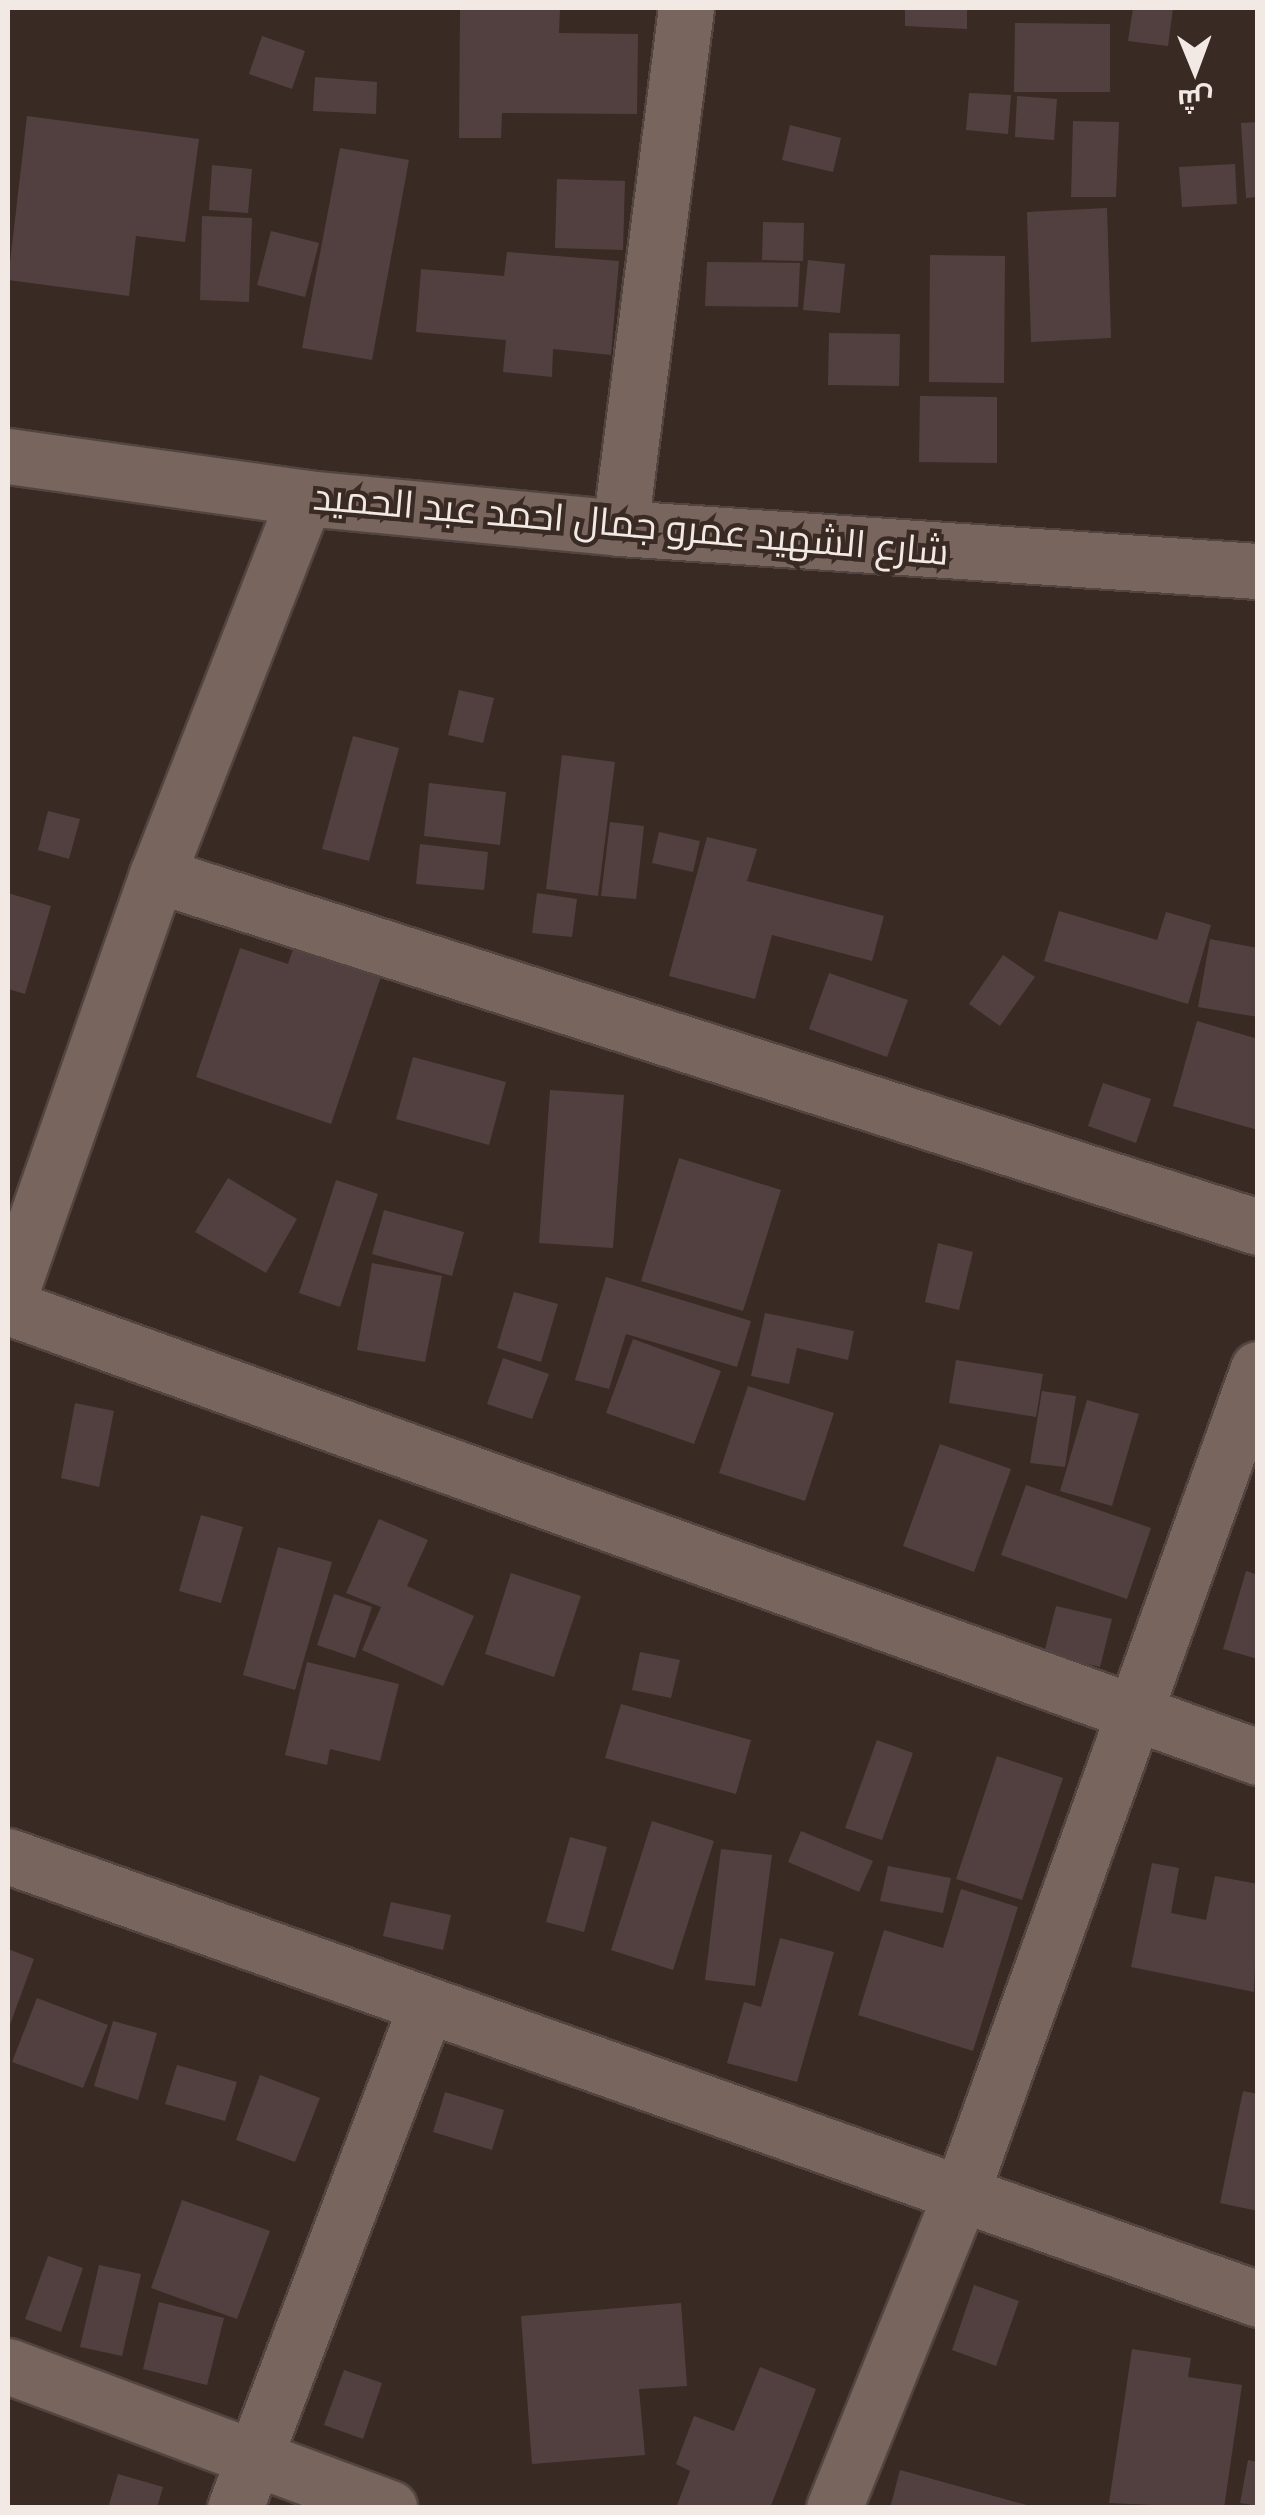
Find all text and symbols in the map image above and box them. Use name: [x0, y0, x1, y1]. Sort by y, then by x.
north arrow: [1145, 20, 1245, 120]
text: ش: [1177, 82, 1214, 118]
street label: شارع الشهيد عمرو جمال احمد عبد الحميد: [311, 474, 951, 576]

